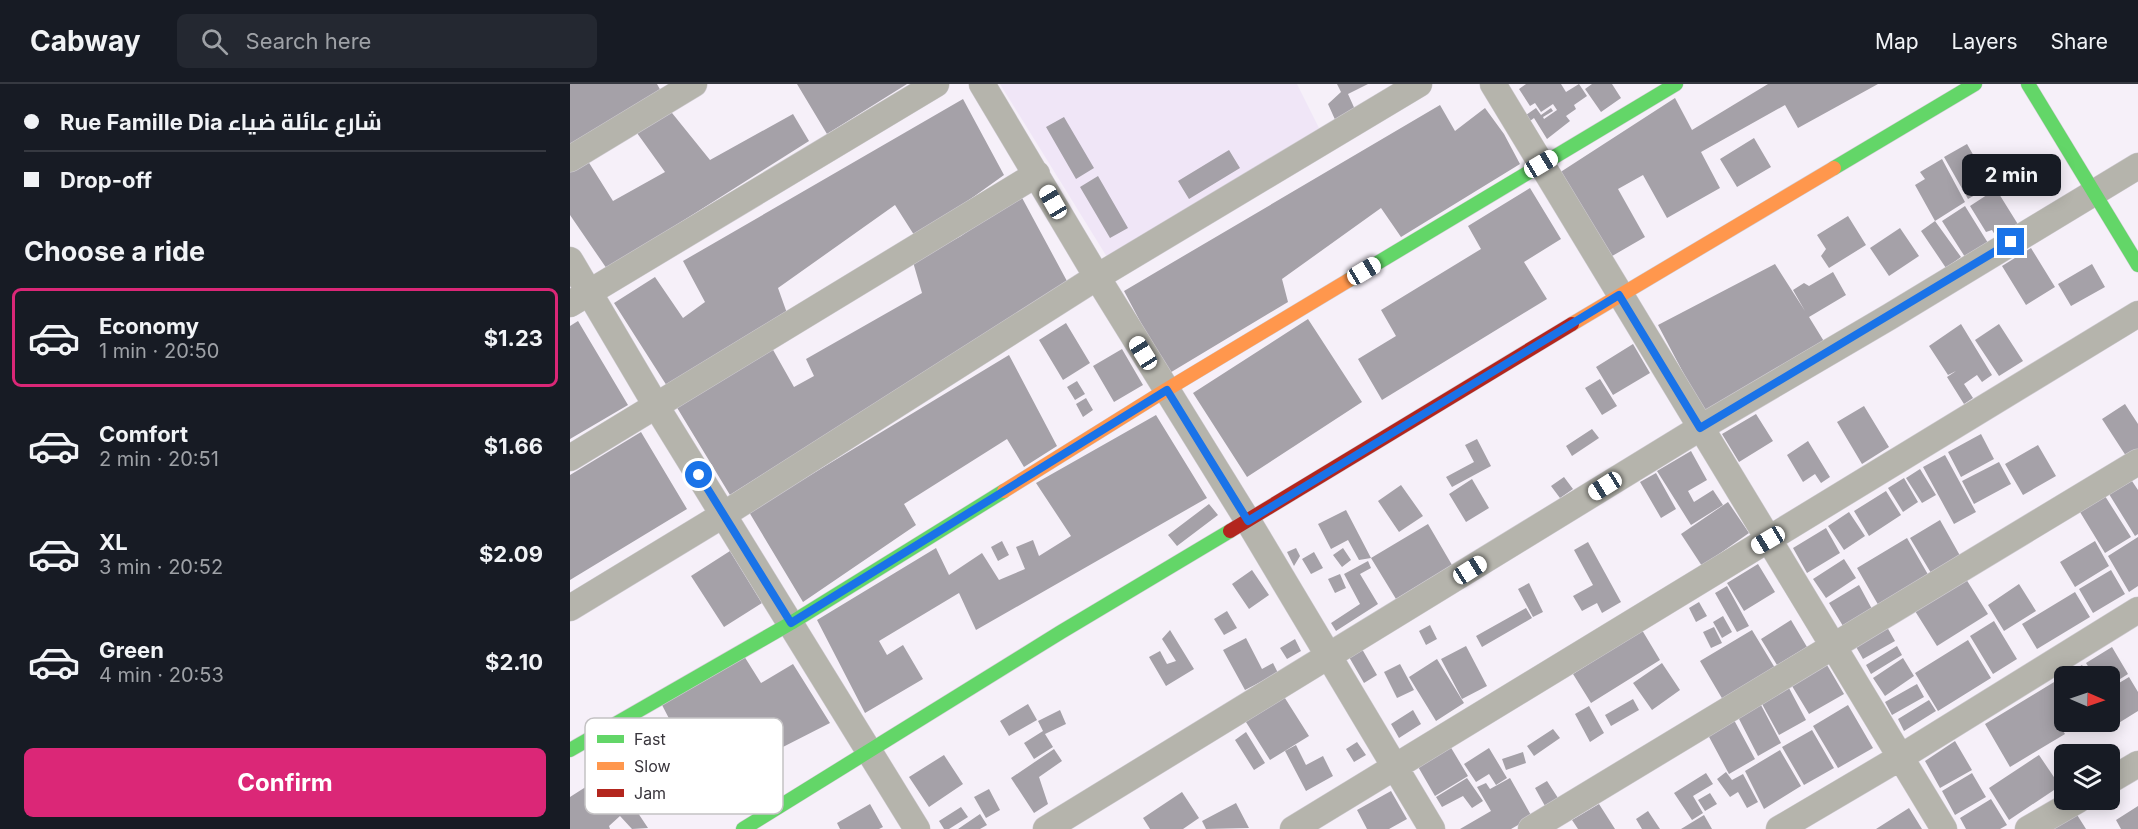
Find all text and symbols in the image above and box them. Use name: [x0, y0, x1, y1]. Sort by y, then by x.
search box: [177, 14, 597, 68]
text: Cabway: [30, 24, 141, 58]
icon: search: [198, 25, 231, 58]
text: Search here: [246, 28, 371, 54]
text: Map: [1875, 29, 1919, 54]
text: Layers: [1952, 29, 2018, 54]
text: Share: [2051, 29, 2108, 54]
text: Rue Famille Dia شارع عائلة ضياء: [60, 109, 382, 135]
car: [1521, 147, 1561, 181]
callout: 2 min: [1962, 155, 2060, 197]
text: 2 min: [1985, 163, 2038, 187]
text: Drop-off: [60, 167, 152, 193]
car: [1036, 182, 1070, 222]
route end: [1997, 228, 2024, 255]
text: Choose a ride: [24, 235, 205, 268]
car: [1344, 254, 1384, 288]
icon: car: [27, 311, 81, 365]
text: Economy: [99, 313, 199, 339]
text: $1.23: [484, 325, 543, 351]
car: [1126, 333, 1160, 373]
text: 1 min · 20:50: [99, 339, 219, 363]
icon: car: [27, 419, 81, 473]
text: Comfort: [99, 421, 188, 447]
text: $1.66: [484, 433, 543, 459]
text: 2 min · 20:51: [99, 447, 219, 471]
route start: [685, 461, 712, 488]
car: [1585, 469, 1625, 503]
car: [1748, 523, 1788, 557]
icon: car: [27, 527, 81, 581]
text: XL: [99, 529, 128, 555]
text: $2.09: [479, 541, 543, 567]
car: [1450, 553, 1490, 587]
text: 3 min · 20:52: [99, 555, 223, 579]
icon: car: [27, 635, 81, 689]
text: Green: [99, 637, 164, 663]
text: $2.10: [485, 649, 543, 675]
text: 4 min · 20:53: [99, 663, 224, 687]
north arrow: [2054, 666, 2120, 732]
map controls: [2054, 666, 2120, 810]
legend: [585, 718, 783, 814]
text: Fast: [634, 729, 666, 749]
button: layers: [2054, 744, 2120, 810]
button: Confirm: [24, 748, 546, 817]
text: Slow: [634, 756, 671, 776]
text: Jam: [634, 783, 666, 803]

